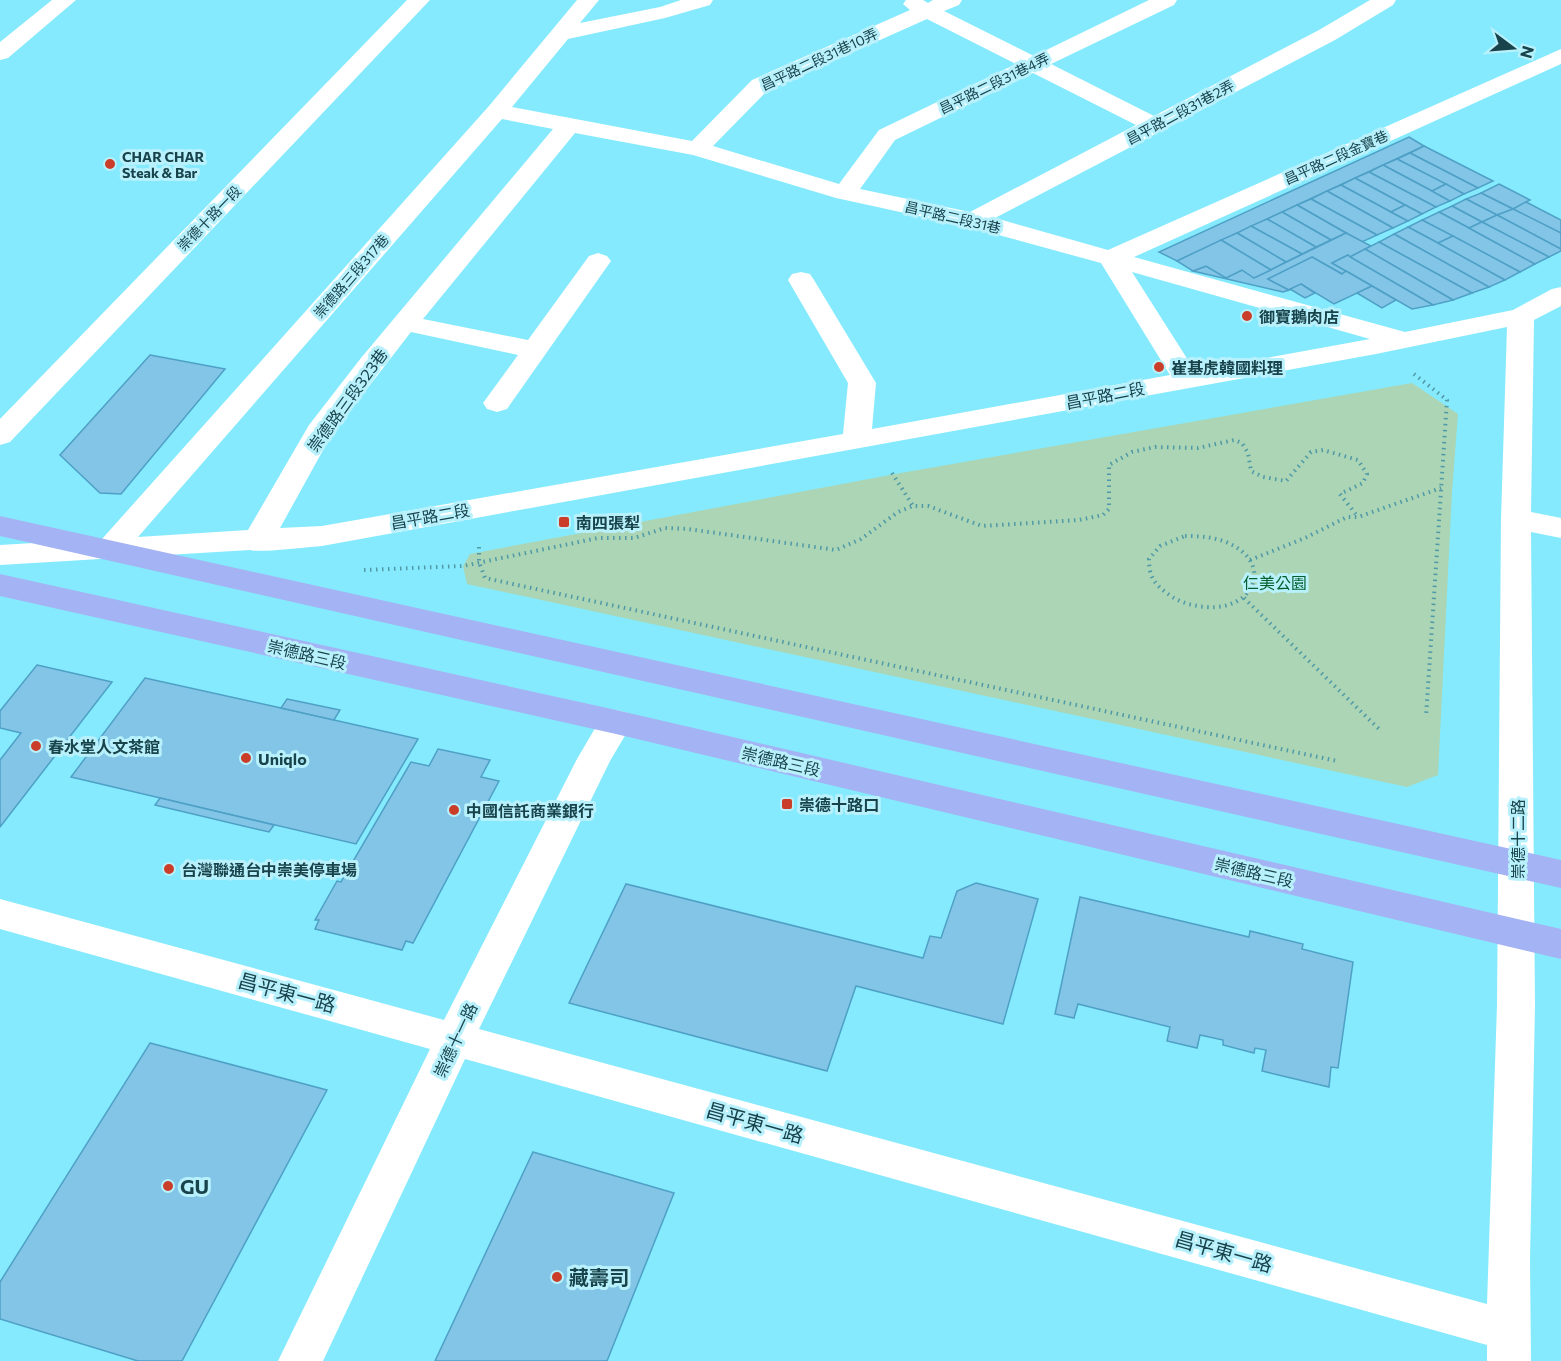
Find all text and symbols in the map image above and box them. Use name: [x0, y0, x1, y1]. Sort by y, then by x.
north arrow: [1483, 18, 1543, 78]
street label: 昌平路二段31巷10弄: [758, 24, 880, 94]
text: N: [1517, 44, 1539, 61]
street label: 昌平路二段31巷4弄: [936, 49, 1052, 117]
street label: 昌平路二段31巷2弄: [1123, 76, 1237, 148]
street label: 昌平路二段金寶巷: [1281, 126, 1391, 188]
place label: CHAR CHAR Steak & Bar: [122, 148, 205, 181]
marker: CHAR CHAR Steak & Bar: [103, 157, 117, 171]
street label: 崇德十路一段: [174, 182, 244, 254]
street label: 昌平路二段31巷: [903, 198, 1003, 236]
street label: 崇德路三段317巷: [310, 231, 392, 321]
place label: 御寶鵝肉店: [1259, 307, 1339, 326]
marker: 御寶鵝肉店: [1240, 309, 1254, 323]
street label: 崇德路三段323巷: [303, 345, 391, 455]
place label: 崔基虎韓國料理: [1171, 358, 1283, 377]
marker: 崔基虎韓國料理: [1152, 360, 1166, 374]
street label: 昌平路二段: [1064, 378, 1146, 412]
street label: 昌平路二段: [389, 500, 471, 532]
place label: 南四張犁: [576, 513, 640, 532]
marker: 南四張犁: [557, 515, 571, 529]
park label: 仁美公園: [1243, 573, 1307, 592]
street label: 崇德路三段: [266, 636, 348, 672]
place label: 春水堂人文茶館: [48, 737, 160, 756]
marker: 春水堂人文茶館: [29, 739, 43, 753]
street label: 崇德路三段: [740, 743, 822, 779]
place label: Uniqlo: [258, 749, 307, 768]
marker: Uniqlo: [239, 751, 253, 765]
place label: 崇德十路口: [799, 795, 879, 814]
marker: 崇德十路口: [780, 797, 794, 811]
street label: 崇德十二路: [1508, 799, 1527, 879]
place label: 中國信託商業銀行: [466, 801, 594, 820]
marker: 中國信託商業銀行: [447, 803, 461, 817]
street label: 崇德路三段: [1213, 854, 1295, 890]
place label: 台灣聯通台中崇美停車場: [181, 860, 357, 879]
marker: 台灣聯通台中崇美停車場: [162, 862, 176, 876]
street label: 昌平東一路: [236, 967, 338, 1017]
street label: 崇德十一路: [429, 1000, 481, 1080]
street label: 昌平東一路: [704, 1097, 806, 1147]
place label: GU: [180, 1174, 209, 1198]
marker: GU: [161, 1179, 175, 1193]
street label: 昌平東一路: [1173, 1226, 1275, 1276]
place label: 藏壽司: [569, 1265, 629, 1289]
marker: 藏壽司: [550, 1270, 564, 1284]

